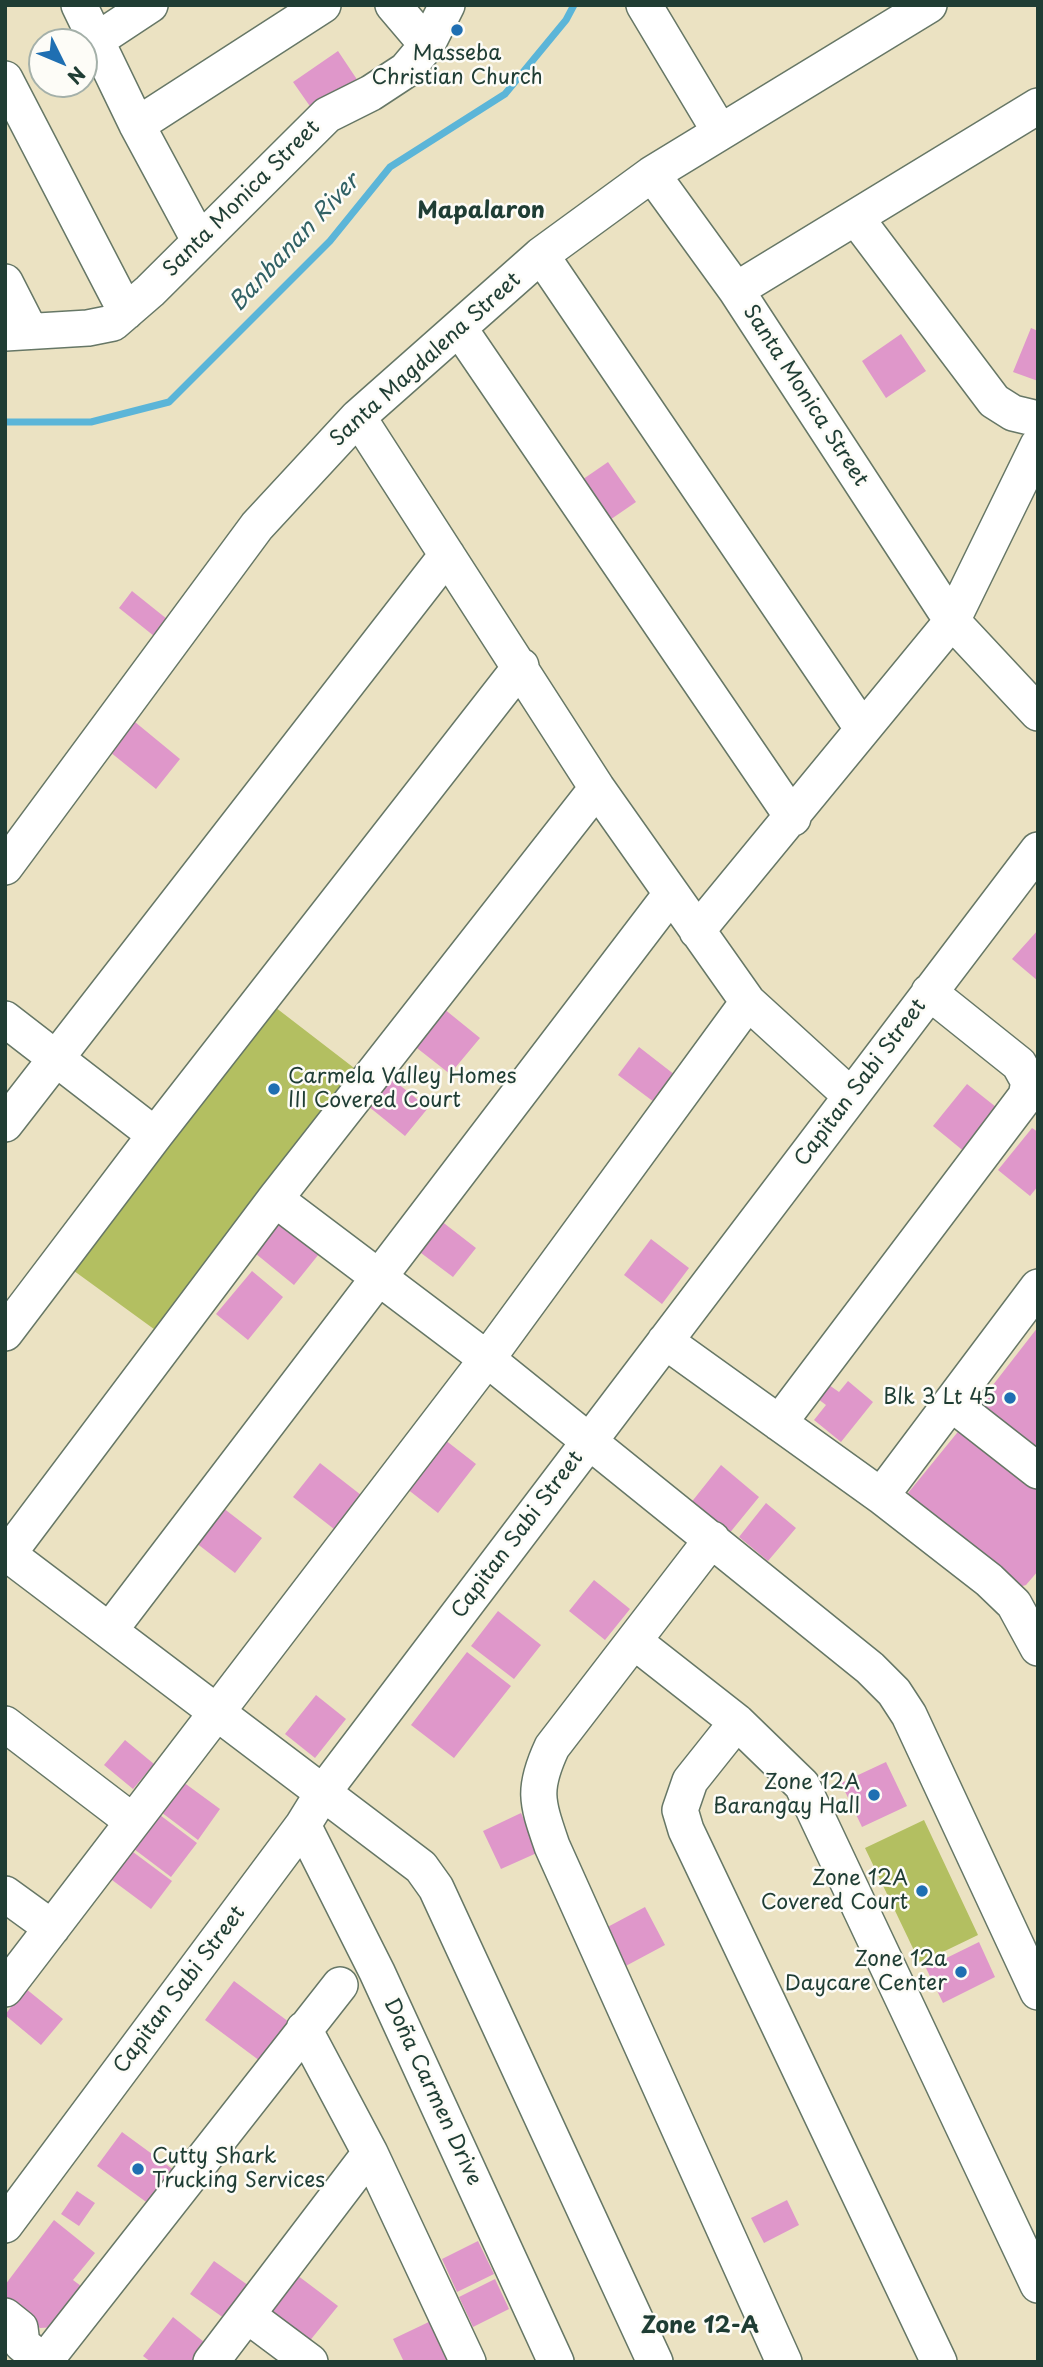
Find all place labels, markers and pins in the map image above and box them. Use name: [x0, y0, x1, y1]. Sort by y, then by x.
marker: Masseba Christian Church: [449, 22, 465, 38]
place label: Masseba Christian Church: [371, 41, 543, 91]
place label: Carmela Valley Homes III Covered Court: [288, 1064, 516, 1114]
marker: Carmela Valley Homes III Covered Court: [266, 1081, 282, 1097]
place label: Blk 3 Lt 45: [883, 1385, 996, 1411]
marker: Blk 3 Lt 45: [1002, 1390, 1018, 1406]
place label: Zone 12A Barangay Hall: [713, 1770, 860, 1820]
marker: Zone 12A Barangay Hall: [866, 1787, 882, 1803]
place label: Zone 12A Covered Court: [761, 1866, 908, 1916]
marker: Zone 12A Covered Court: [914, 1883, 930, 1899]
place label: Zone 12a Daycare Center: [785, 1947, 947, 1997]
marker: Zone 12a Daycare Center: [953, 1964, 969, 1980]
place label: Cutty Shark Trucking Services: [152, 2144, 325, 2194]
marker: Cutty Shark Trucking Services: [130, 2161, 146, 2177]

